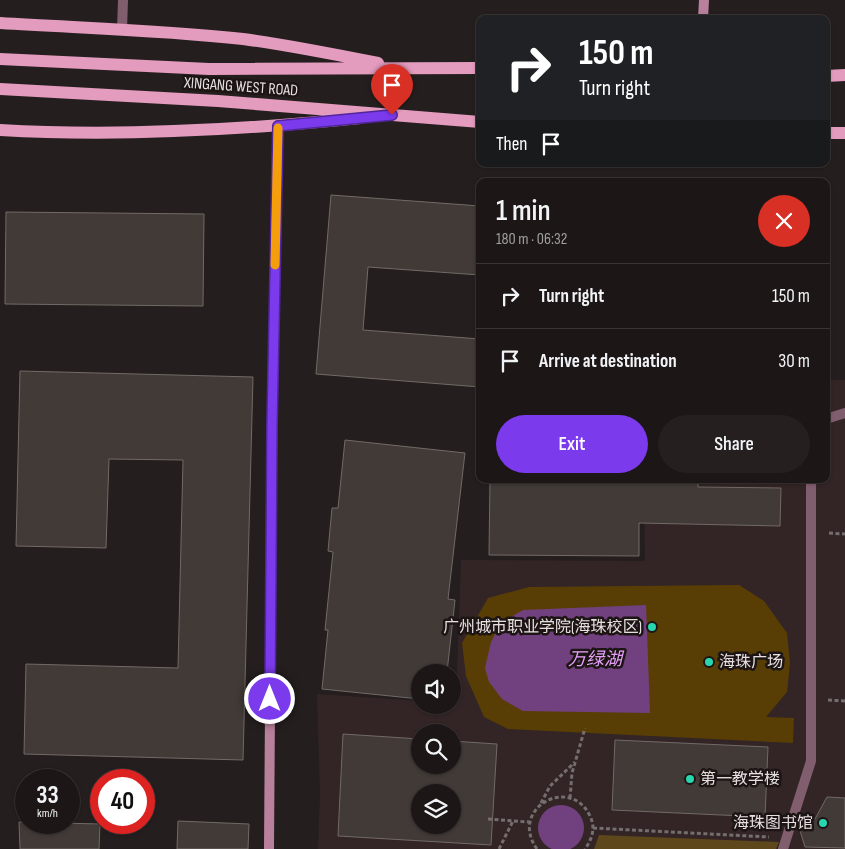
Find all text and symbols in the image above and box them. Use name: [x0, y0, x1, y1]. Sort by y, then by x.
text: 150 m: [579, 32, 653, 75]
icon: right: [496, 35, 561, 100]
pin: [371, 64, 413, 115]
icon: arrive: [378, 71, 406, 99]
street label: XINGANG WEST ROAD: [182, 73, 299, 100]
text: Turn right: [579, 75, 650, 102]
icon: arrive: [537, 130, 565, 158]
text: Then: [496, 133, 527, 156]
text: 1 min: [496, 193, 551, 229]
button: close: [758, 195, 810, 247]
text: 180 m · 06:32: [496, 230, 567, 249]
icon: right: [496, 282, 524, 310]
text: Turn right: [539, 285, 604, 308]
text: 150 m: [772, 285, 810, 308]
icon: arrive: [496, 347, 524, 375]
text: Arrive at destination: [539, 350, 677, 373]
text: 30 m: [778, 350, 810, 373]
button: Exit: [496, 415, 648, 473]
button: Share: [658, 415, 810, 473]
place label: 广州城市职业学院(海珠校区): [443, 618, 642, 637]
marker: 广州城市职业学院(海珠校区): [646, 621, 658, 633]
water label: 万绿湖: [568, 649, 625, 670]
place label: 海珠广场: [719, 653, 783, 672]
marker: 海珠广场: [703, 656, 715, 668]
map controls: [411, 664, 461, 834]
button: sound: [411, 664, 461, 714]
position arrow: [243, 672, 295, 724]
button: search: [411, 724, 461, 774]
speed limit sign: 40: [90, 769, 155, 834]
place label: 第一教学楼: [700, 770, 780, 789]
marker: 第一教学楼: [684, 773, 696, 785]
text: 33: [36, 780, 59, 811]
button: layers: [411, 784, 461, 834]
text: km/h: [37, 806, 58, 821]
place label: 海珠图书馆: [733, 814, 813, 833]
marker: 海珠图书馆: [817, 817, 829, 829]

